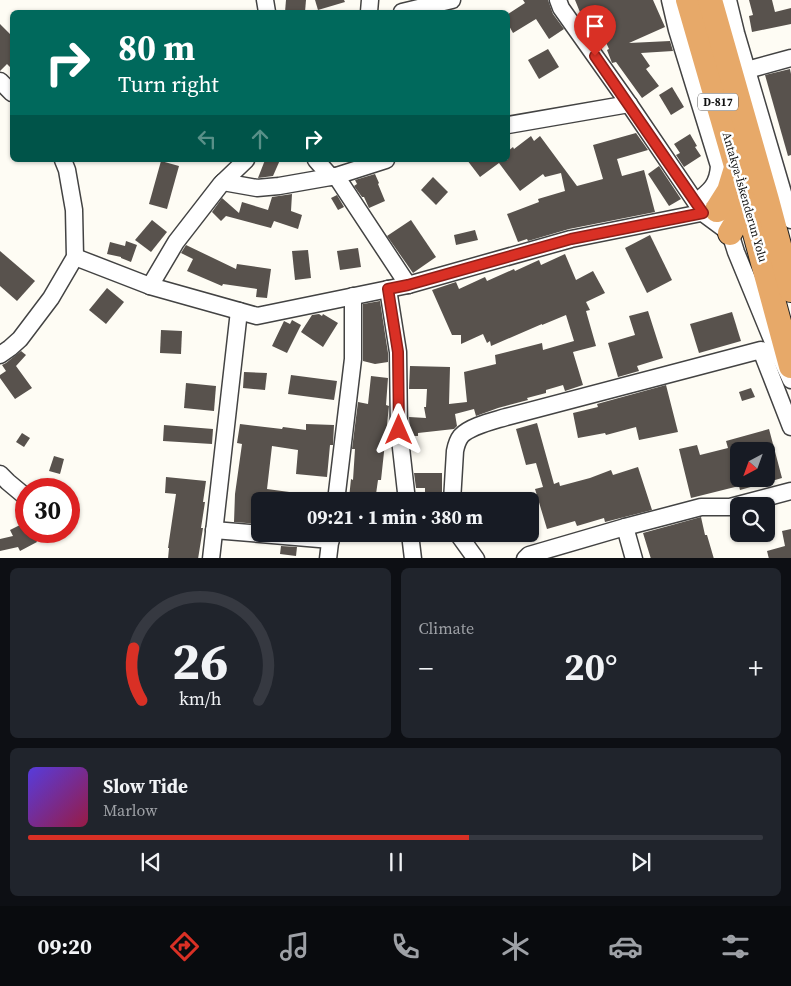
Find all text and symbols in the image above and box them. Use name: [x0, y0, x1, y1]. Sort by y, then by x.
pin: [574, 5, 616, 56]
icon: arrive: [581, 12, 609, 40]
text: 80 m: [118, 24, 195, 72]
icon: right: [35, 30, 100, 95]
text: Turn right: [118, 69, 219, 99]
road number: D-817: [698, 94, 738, 110]
icon: left: [193, 125, 221, 153]
icon: ahead: [246, 125, 274, 153]
icon: right: [299, 125, 327, 153]
street label: Antakya-İskenderun Yolu: [719, 130, 771, 264]
position arrow: [372, 403, 424, 455]
north arrow: [730, 442, 775, 488]
map controls: [730, 442, 775, 542]
speed limit sign: 30: [15, 478, 80, 543]
button: search: [730, 497, 775, 542]
text: 09:21 · 1 min · 380 m: [307, 504, 483, 530]
text: Climate: [419, 617, 474, 639]
text: 26: [172, 625, 228, 696]
text: 20°: [564, 641, 618, 693]
text: −: [419, 649, 433, 687]
text: +: [748, 649, 763, 687]
text: km/h: [179, 686, 222, 711]
text: Slow Tide: [103, 773, 188, 799]
text: Marlow: [103, 799, 158, 821]
icon: previous: [137, 848, 165, 876]
icon: pause: [382, 848, 410, 876]
icon: next: [627, 848, 655, 876]
icon: directions: [167, 929, 202, 964]
icon: music: [277, 929, 312, 964]
icon: phone: [388, 929, 423, 964]
icon: climate: [498, 929, 533, 964]
icon: car: [608, 929, 643, 964]
icon: filters: [718, 929, 753, 964]
text: 09:20: [38, 931, 92, 961]

